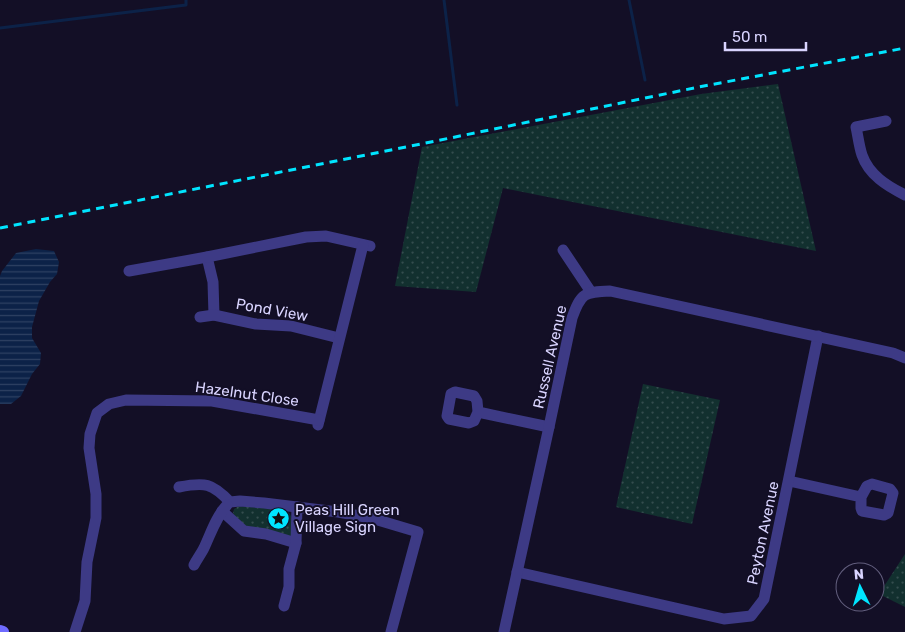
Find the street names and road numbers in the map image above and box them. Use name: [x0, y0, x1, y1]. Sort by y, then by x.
street label: Pond View: [234, 295, 310, 325]
street label: Russell Avenue: [529, 303, 571, 411]
street label: Hazelnut Close: [194, 378, 300, 410]
street label: Peyton Avenue: [743, 480, 783, 586]

